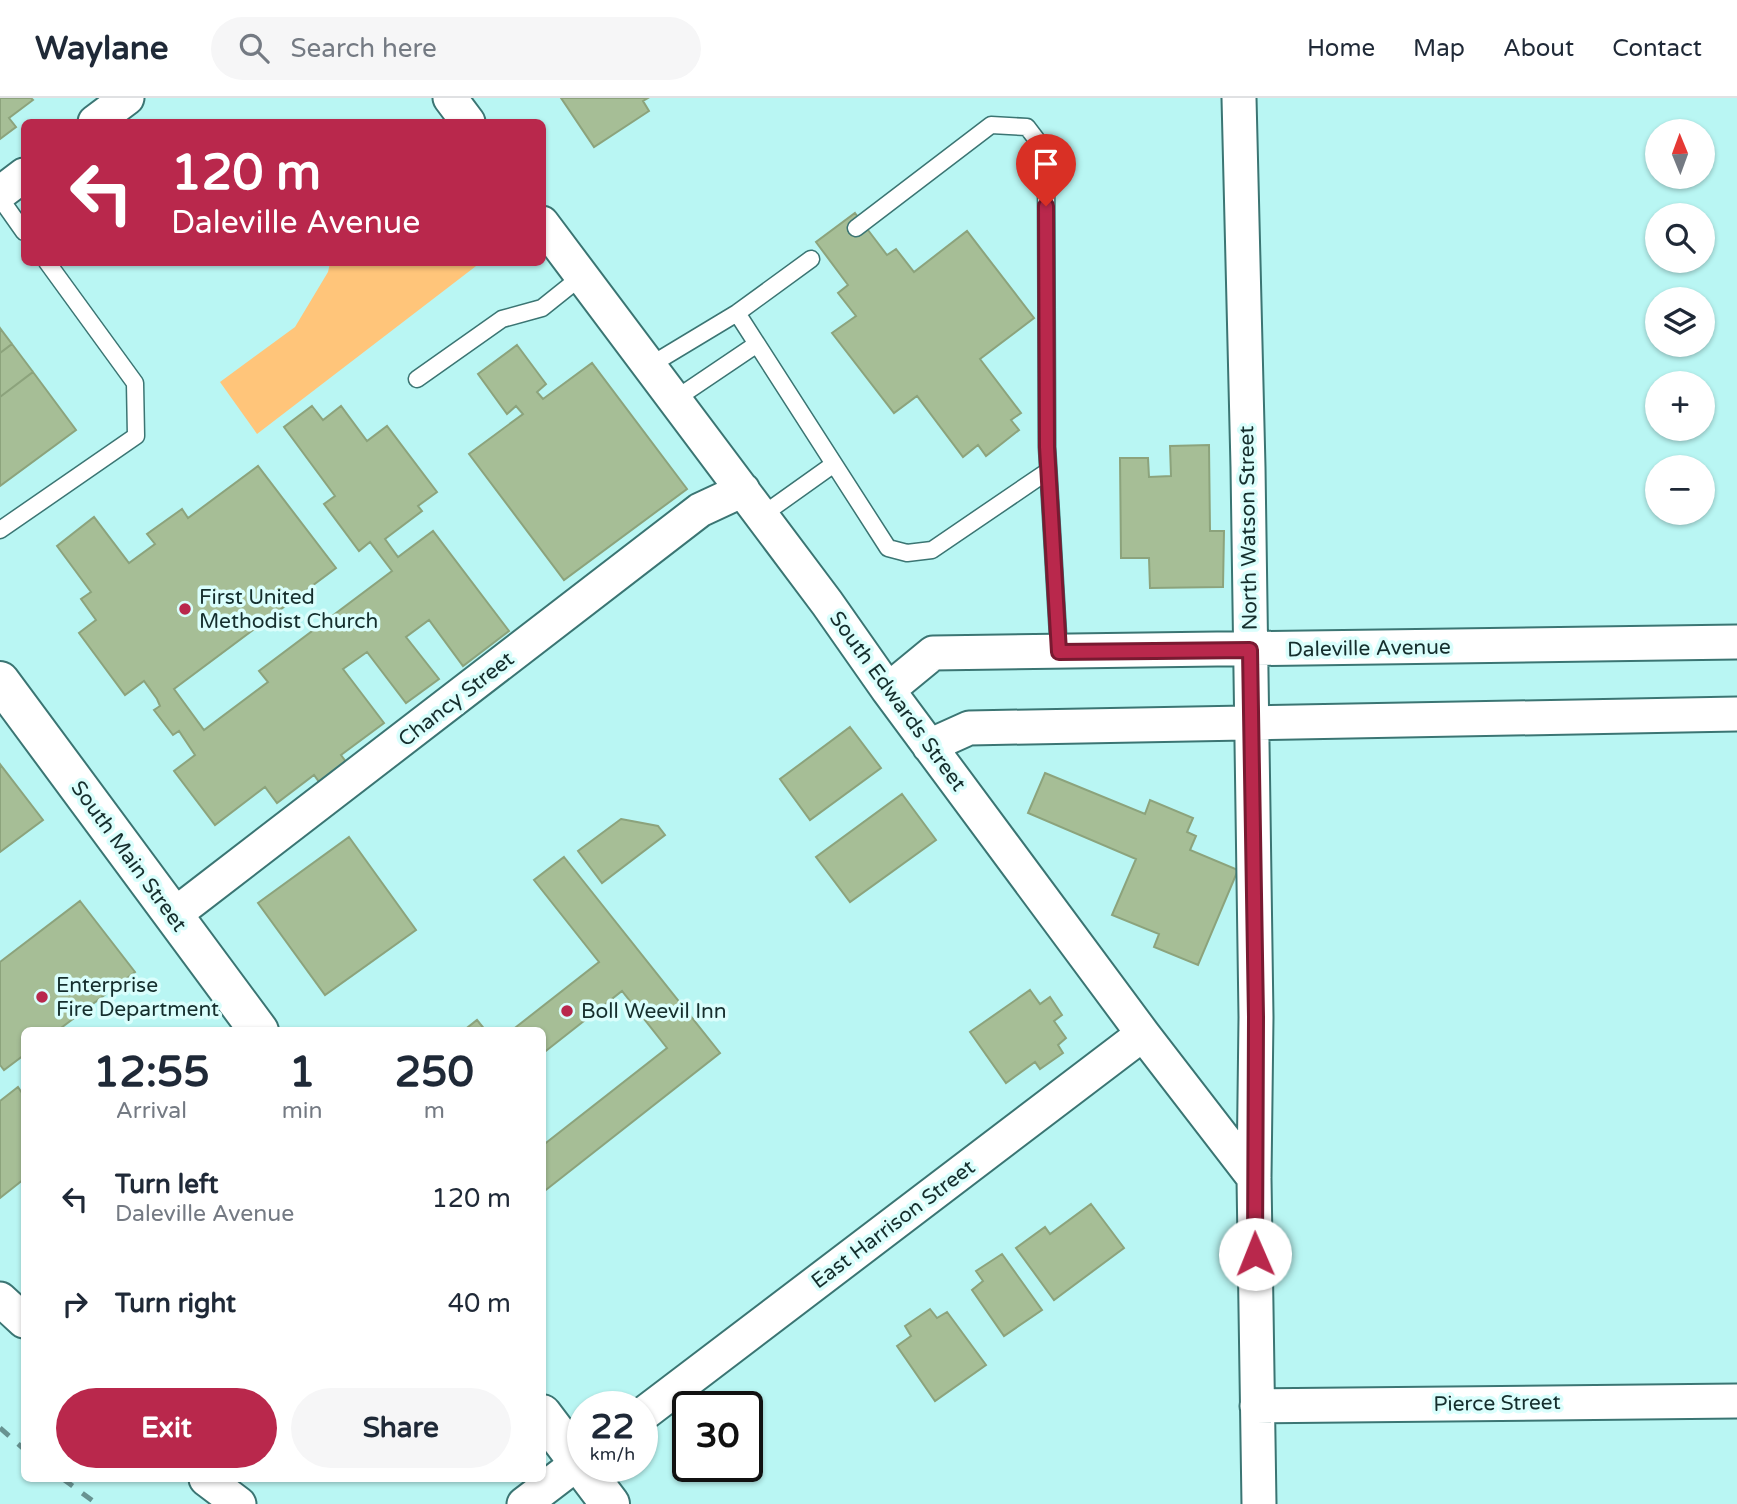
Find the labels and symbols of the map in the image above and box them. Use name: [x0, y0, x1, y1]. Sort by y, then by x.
north arrow: [1645, 119, 1715, 189]
pin: [1016, 134, 1076, 206]
street label: North Watson Street: [1234, 425, 1263, 631]
place label: First United Methodist Church: [199, 585, 378, 634]
marker: First United Methodist Church: [177, 601, 193, 617]
street label: South Edwards Street: [824, 607, 971, 796]
street label: Daleville Avenue: [1287, 635, 1451, 662]
street label: Chancy Street: [393, 646, 519, 752]
street label: South Main Street: [65, 776, 192, 937]
place label: Enterprise Fire Department: [56, 973, 219, 1022]
marker: Enterprise Fire Department: [34, 989, 50, 1005]
place label: Boll Weevil Inn: [581, 999, 727, 1024]
marker: Boll Weevil Inn: [559, 1003, 575, 1019]
street label: East Harrison Street: [806, 1155, 980, 1294]
position arrow: [1218, 1217, 1292, 1291]
street label: Pierce Street: [1433, 1390, 1561, 1417]
speed limit sign: 30: [672, 1391, 763, 1482]

